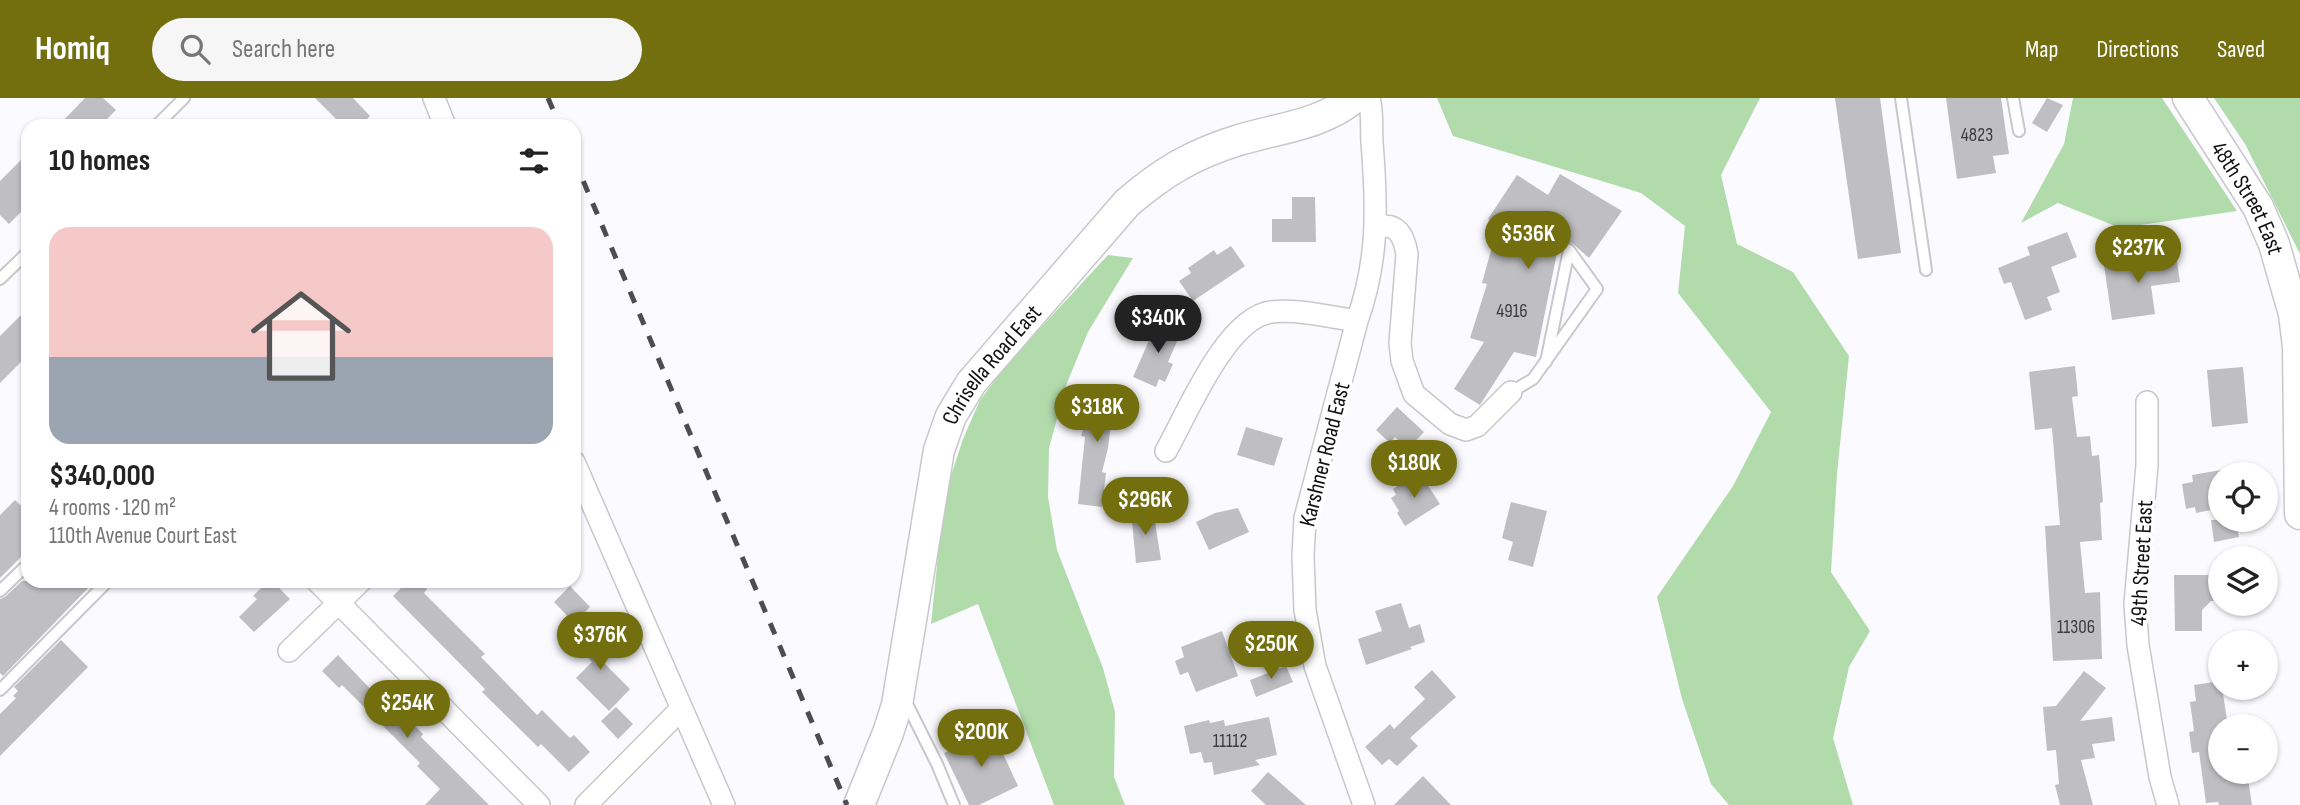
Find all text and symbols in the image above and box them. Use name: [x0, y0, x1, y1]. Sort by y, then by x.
search box: [152, 18, 642, 81]
text: Homiq: [35, 29, 110, 69]
icon: search: [176, 30, 214, 68]
text: Search here: [232, 34, 335, 65]
text: Map: [2025, 35, 2058, 64]
text: Directions: [2096, 35, 2179, 64]
text: Saved: [2217, 35, 2265, 64]
house number: 4823: [1961, 124, 1993, 147]
street label: 48th Street East: [2205, 136, 2289, 258]
icon: filters: [515, 142, 553, 180]
text: 10 homes: [49, 143, 150, 179]
pin: $536K: [1479, 212, 1577, 271]
text: $536K: [1501, 220, 1555, 248]
pin: $237K: [2089, 226, 2187, 285]
text: $237K: [2111, 234, 2165, 262]
icon: home: [238, 273, 364, 399]
pin: $340K: [1109, 296, 1207, 355]
street label: Chrisella Road East: [936, 299, 1048, 428]
house number: 4916: [1496, 300, 1528, 323]
text: $340K: [1130, 304, 1186, 332]
street label: Karshner Road East: [1293, 379, 1356, 529]
pin: $318K: [1048, 384, 1146, 444]
text: $318K: [1070, 393, 1124, 421]
pin: $180K: [1365, 440, 1463, 500]
text: $180K: [1387, 449, 1441, 477]
text: $340,000: [49, 458, 155, 494]
map controls: [2208, 462, 2278, 784]
button: locate: [2208, 462, 2278, 532]
pin: $296K: [1096, 478, 1194, 537]
text: $296K: [1118, 486, 1172, 514]
text: 4 rooms · 120 m²: [49, 494, 176, 522]
street label: 49th Street East: [2125, 499, 2159, 627]
text: 110th Avenue Court East: [49, 522, 237, 550]
button: layers: [2208, 546, 2278, 616]
pin: $376K: [551, 612, 649, 672]
house number: 11306: [2057, 616, 2095, 639]
text: $376K: [573, 621, 627, 649]
pin: $250K: [1222, 622, 1320, 681]
text: $250K: [1244, 630, 1298, 658]
button: +: [2208, 630, 2278, 700]
pin: $254K: [358, 680, 456, 740]
text: $254K: [380, 689, 434, 717]
pin: $200K: [932, 710, 1030, 769]
button: −: [2208, 714, 2278, 784]
text: $200K: [953, 718, 1009, 746]
house number: 11112: [1213, 730, 1247, 753]

